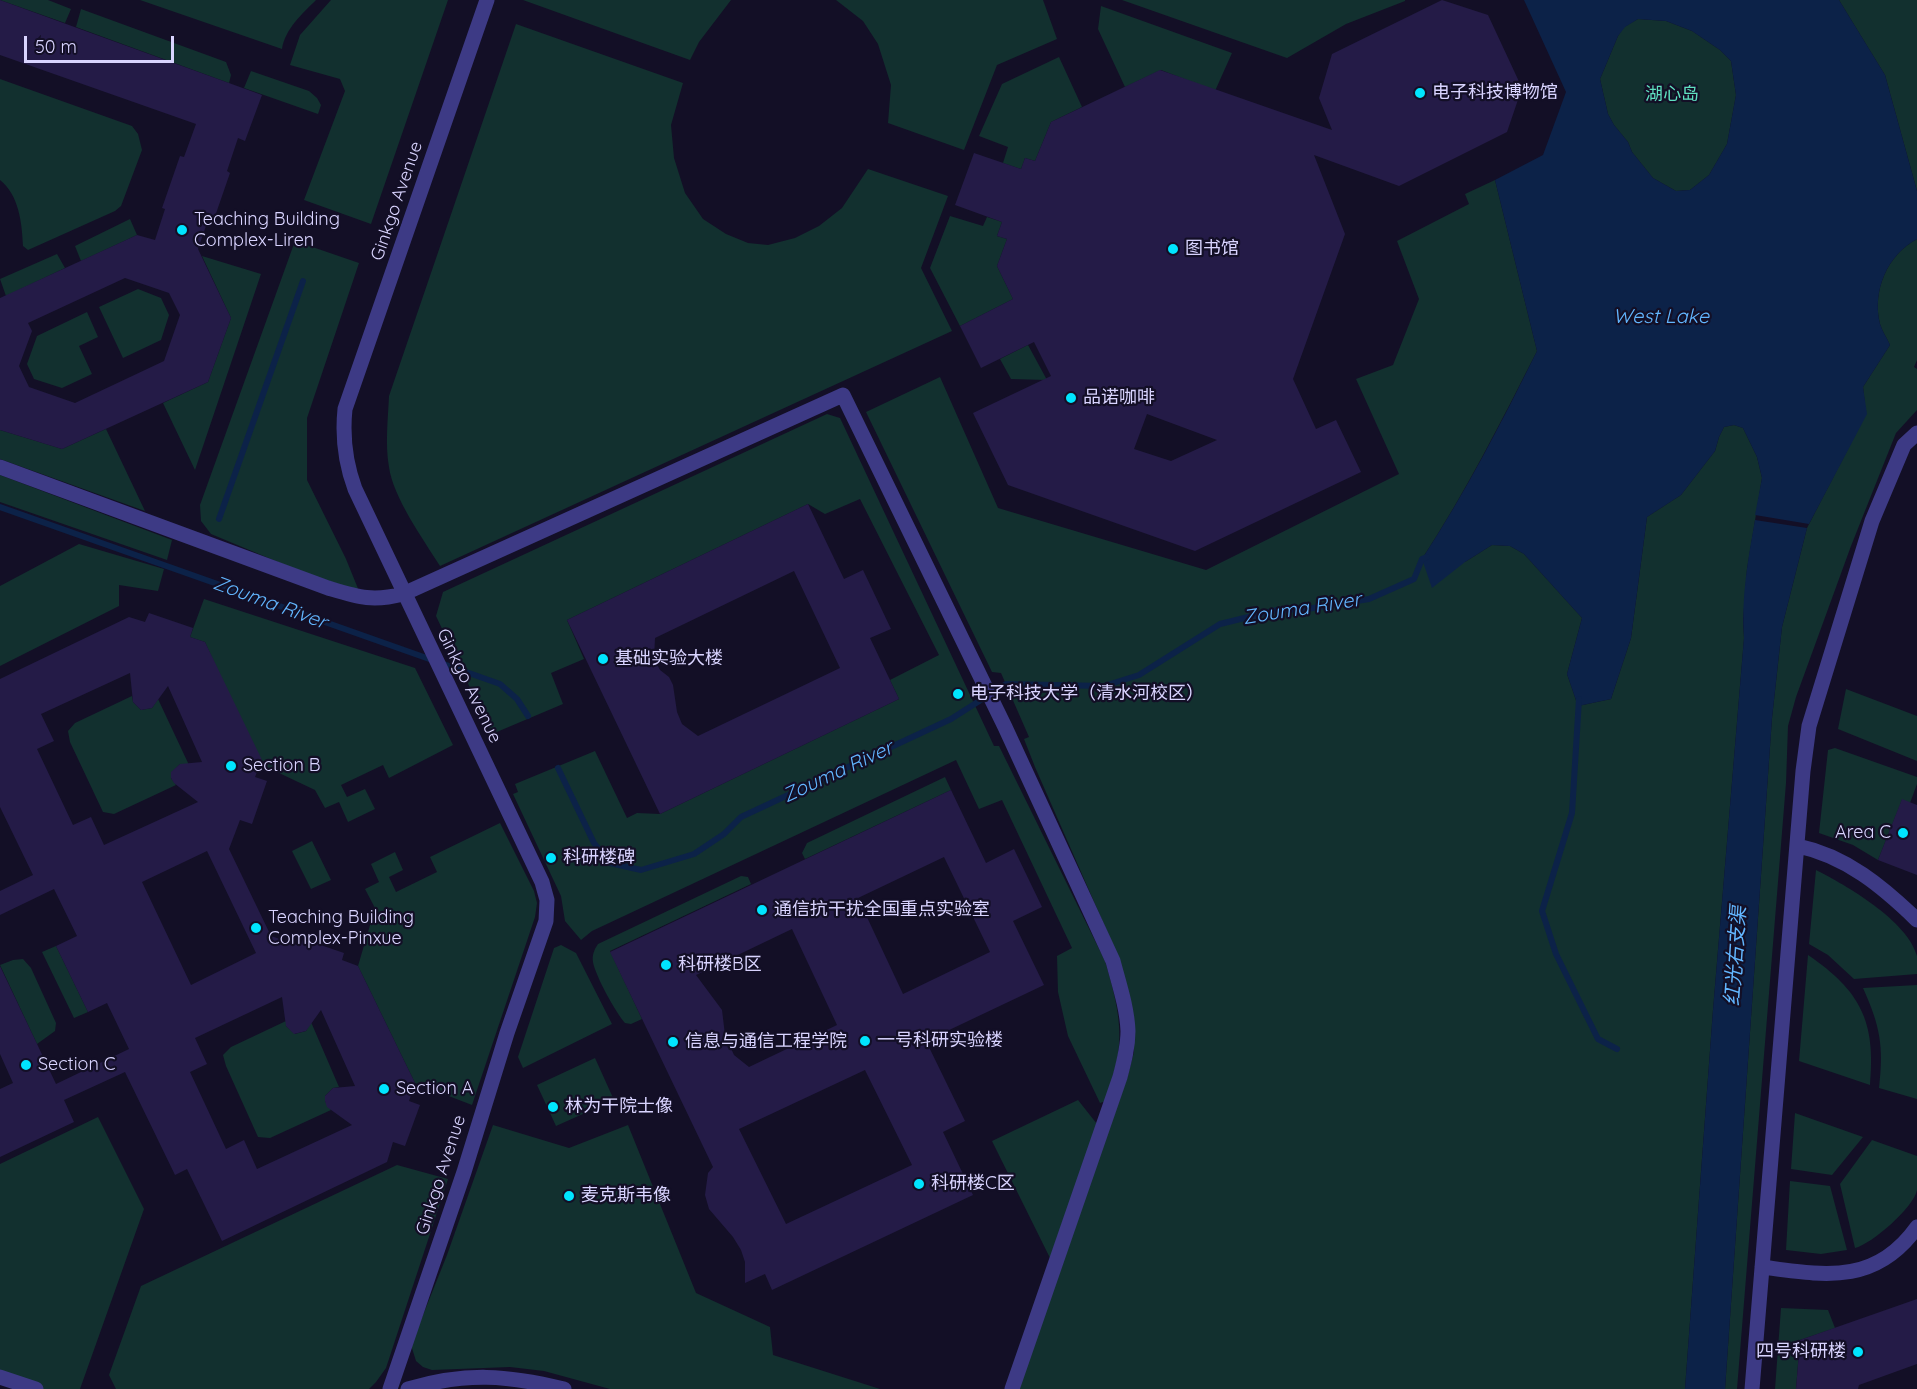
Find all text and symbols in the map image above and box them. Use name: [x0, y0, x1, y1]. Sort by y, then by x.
scale bar: [27, 24, 177, 62]
text: 50 m: [35, 35, 77, 58]
place label: 电子科技博物馆: [1432, 82, 1558, 104]
park label: 湖心岛: [1645, 84, 1699, 106]
marker: 电子科技博物馆: [1413, 86, 1427, 100]
street label: Ginkgo Avenue: [367, 139, 427, 263]
place label: Teaching Building Complex-Liren: [194, 209, 340, 252]
marker: Teaching Building Complex-Liren: [175, 223, 189, 237]
place label: 图书馆: [1185, 238, 1239, 260]
marker: 图书馆: [1166, 242, 1180, 256]
water label: West Lake: [1613, 305, 1709, 329]
place label: 品诺咖啡: [1083, 387, 1155, 409]
marker: 品诺咖啡: [1064, 391, 1078, 405]
water label: Zouma River: [210, 571, 330, 635]
water label: Zouma River: [1241, 588, 1363, 630]
street label: Ginkgo Avenue: [432, 625, 506, 747]
place label: 基础实验大楼: [615, 648, 723, 670]
marker: 基础实验大楼: [596, 652, 610, 666]
place label: 电子科技大学（清水河校区）: [970, 683, 1204, 705]
marker: 电子科技大学（清水河校区）: [951, 687, 965, 701]
water label: Zouma River: [779, 736, 897, 808]
place label: Section B: [243, 755, 320, 777]
marker: Section B: [224, 759, 238, 773]
place label: Area C: [1835, 822, 1891, 844]
marker: Area C: [1896, 826, 1910, 840]
place label: 科研楼碑: [563, 847, 635, 869]
marker: 科研楼碑: [544, 851, 558, 865]
place label: 通信抗干扰全国重点实验室: [774, 899, 990, 921]
marker: 通信抗干扰全国重点实验室: [755, 903, 769, 917]
water label: 红光右支渠: [1721, 905, 1751, 1007]
place label: Teaching Building Complex-Pinxue: [268, 907, 414, 950]
marker: Teaching Building Complex-Pinxue: [249, 921, 263, 935]
place label: 科研楼B区: [678, 954, 762, 976]
marker: 科研楼B区: [659, 958, 673, 972]
place label: 一号科研实验楼: [877, 1030, 1003, 1052]
place label: 信息与通信工程学院: [685, 1031, 847, 1053]
marker: 一号科研实验楼: [858, 1034, 872, 1048]
marker: 信息与通信工程学院: [666, 1035, 680, 1049]
place label: Section C: [38, 1054, 116, 1076]
marker: Section C: [19, 1058, 33, 1072]
place label: Section A: [396, 1078, 473, 1100]
marker: Section A: [377, 1082, 391, 1096]
place label: 林为干院士像: [565, 1096, 673, 1118]
marker: 林为干院士像: [546, 1100, 560, 1114]
street label: Ginkgo Avenue: [411, 1112, 471, 1238]
place label: 科研楼C区: [931, 1173, 1015, 1195]
marker: 科研楼C区: [912, 1177, 926, 1191]
place label: 麦克斯韦像: [581, 1185, 671, 1207]
marker: 麦克斯韦像: [562, 1189, 576, 1203]
place label: 四号科研楼: [1756, 1341, 1846, 1363]
marker: 四号科研楼: [1851, 1345, 1865, 1359]

